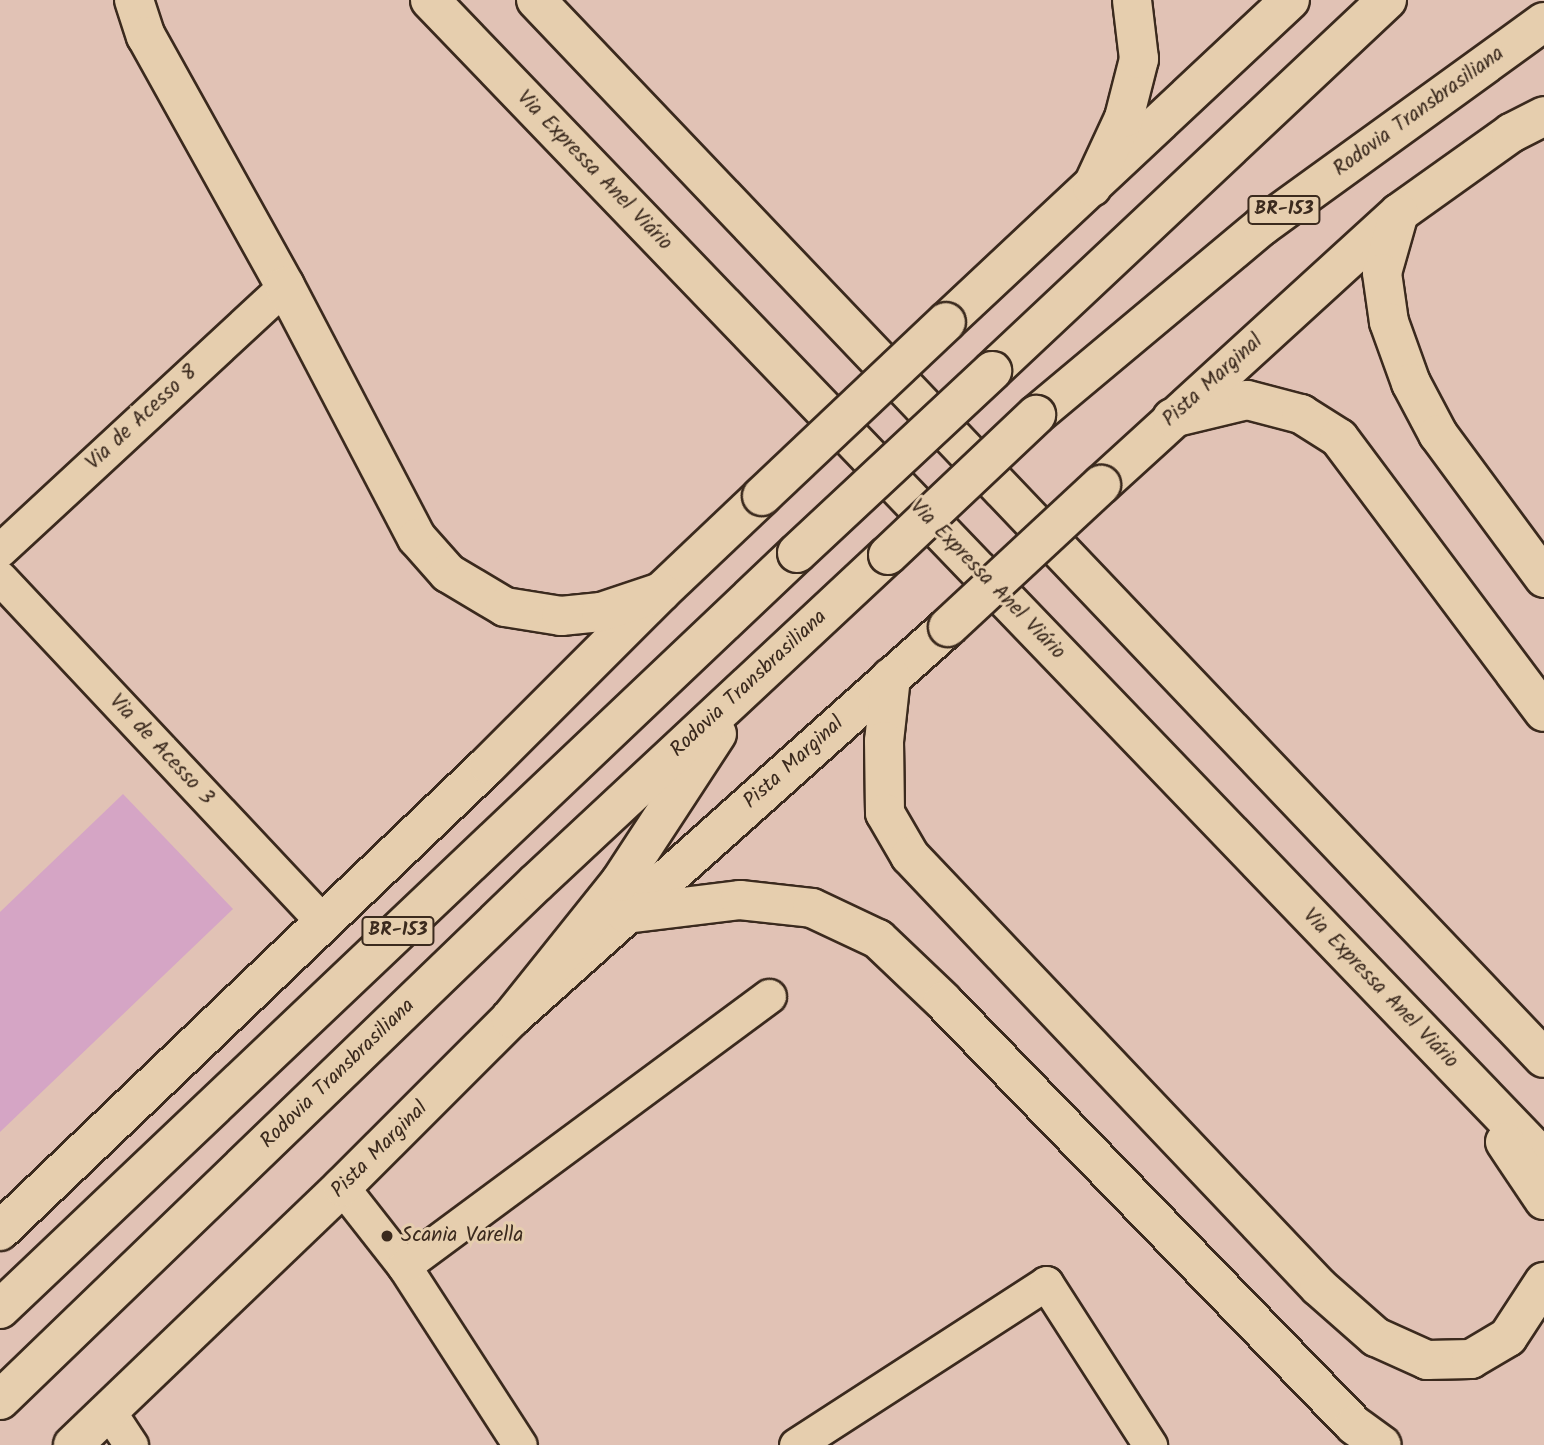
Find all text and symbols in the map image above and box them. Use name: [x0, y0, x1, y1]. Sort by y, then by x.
street label: Rodovia Transbrasiliana: [1329, 42, 1509, 182]
street label: Via Expressa Anel Viário: [511, 86, 677, 256]
road number: BR-153: [1247, 194, 1321, 226]
street label: Pista Marginal: [1158, 329, 1268, 433]
street label: Via de Acesso 8: [81, 360, 203, 476]
street label: Via Expressa Anel Viário: [904, 495, 1070, 665]
street label: Rodovia Transbrasiliana: [665, 605, 833, 763]
street label: Via de Acesso 3: [103, 689, 219, 811]
street label: Pista Marginal: [739, 711, 849, 815]
street label: Via Expressa Anel Viário: [1297, 904, 1463, 1074]
road number: BR-153: [361, 916, 435, 946]
street label: Rodovia Transbrasiliana: [256, 994, 420, 1154]
street label: Pista Marginal: [326, 1096, 434, 1204]
place label: Scania Varella: [401, 1223, 523, 1249]
marker: Scania Varella: [379, 1228, 395, 1244]

